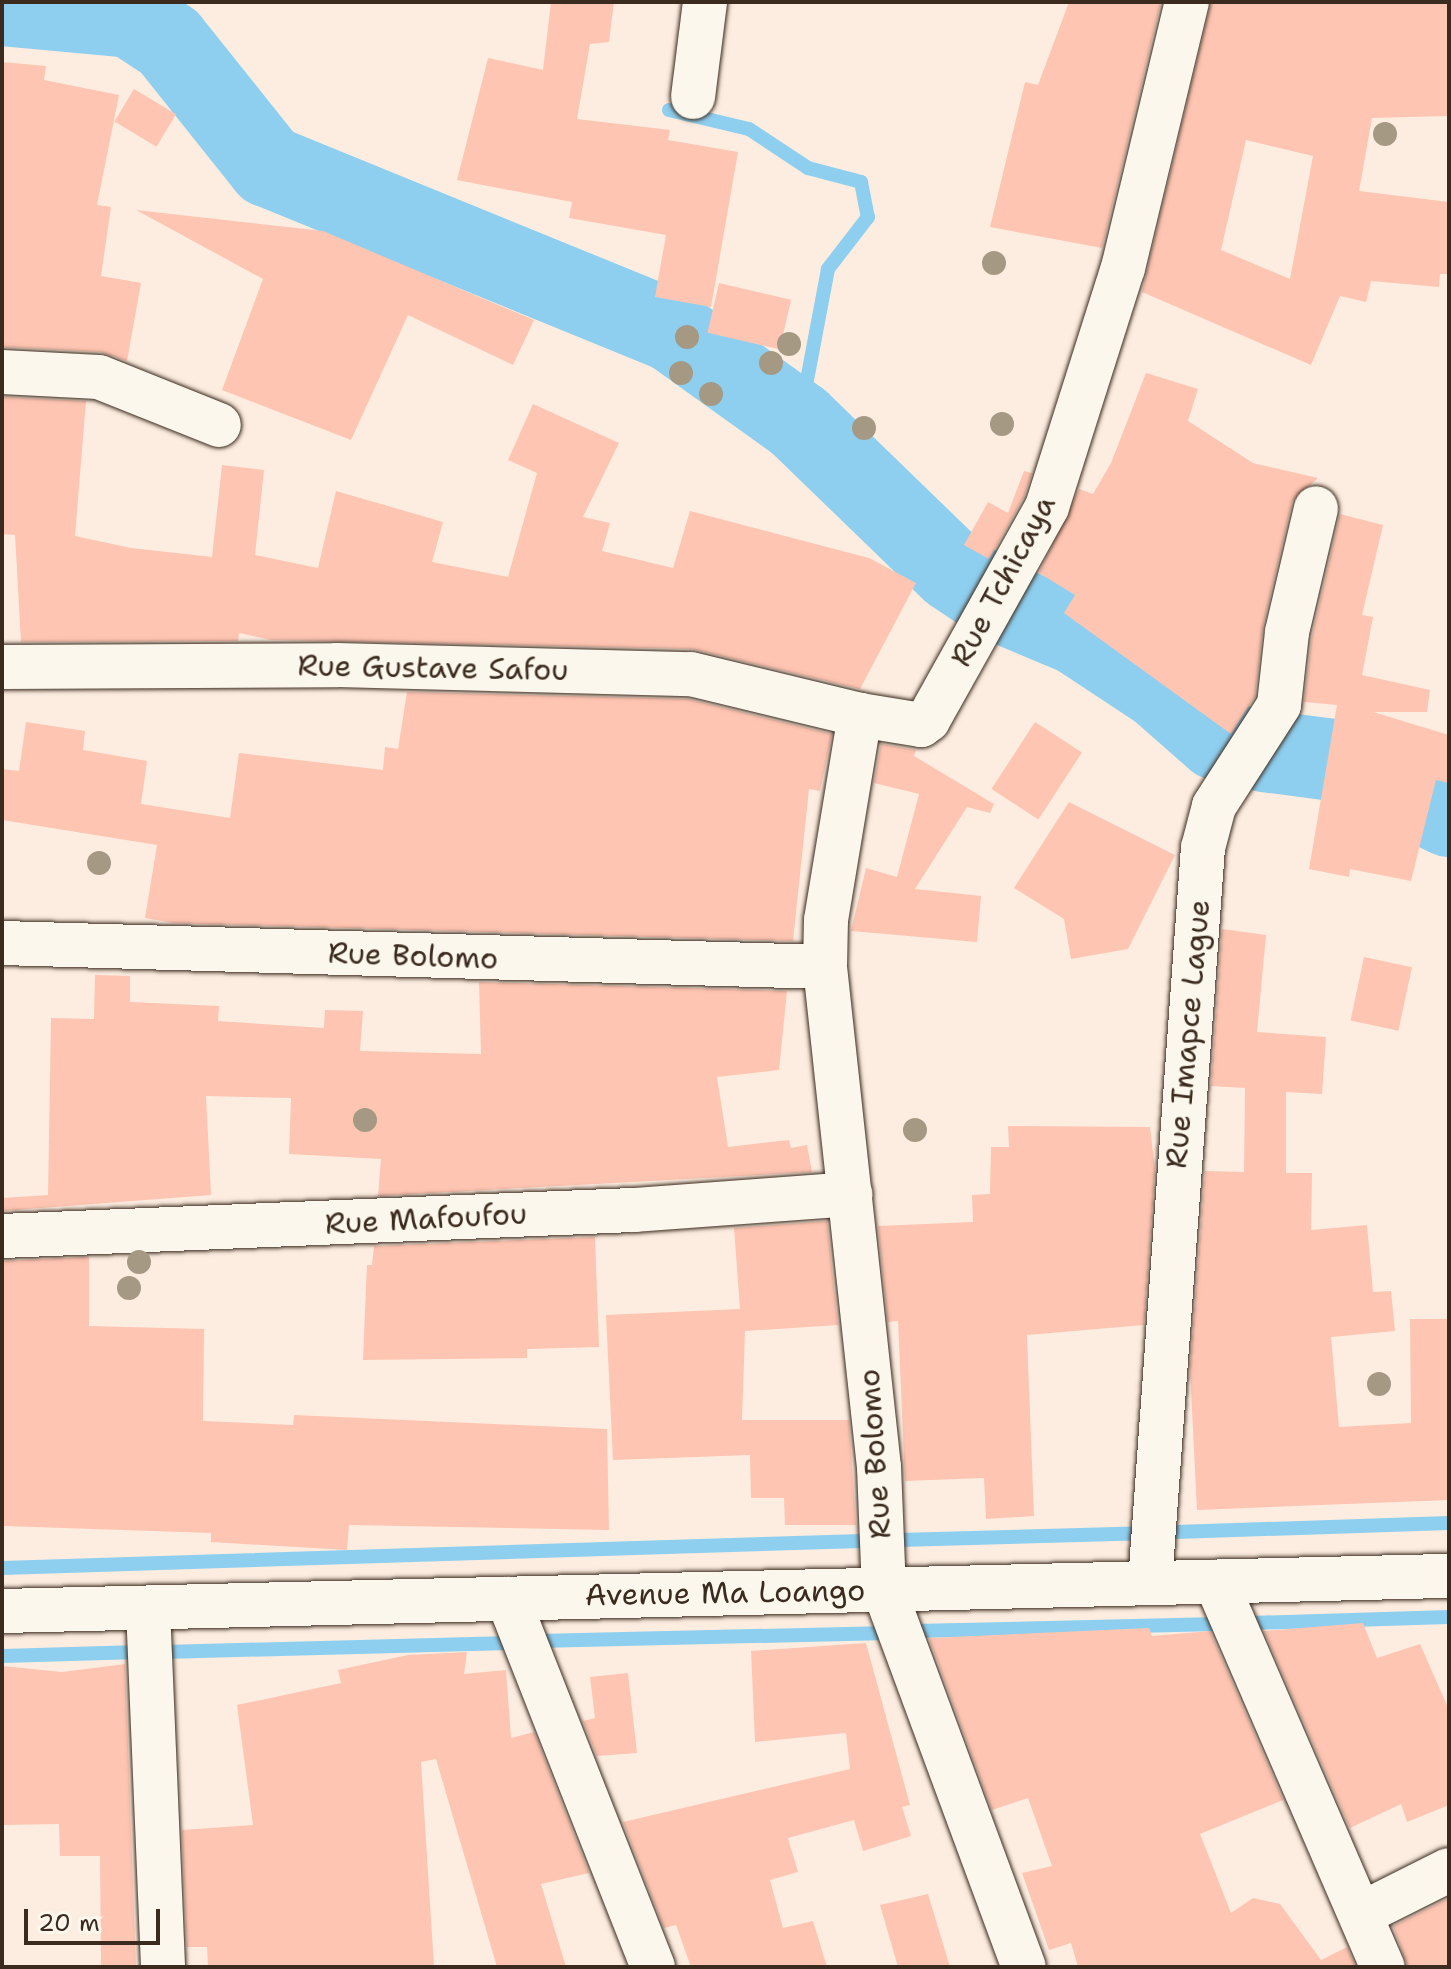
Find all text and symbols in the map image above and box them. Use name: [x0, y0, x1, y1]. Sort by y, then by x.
street label: Rue Tchicaya: [943, 489, 1063, 673]
street label: Rue Gustave Safou: [297, 648, 569, 688]
street label: Rue Imapce Lague: [1158, 898, 1218, 1170]
street label: Rue Bolomo: [327, 935, 499, 977]
street label: Rue Mafoufou: [324, 1196, 528, 1242]
street label: Rue Bolomo: [851, 1368, 899, 1540]
street label: Avenue Ma Loango: [584, 1573, 866, 1613]
scale bar: [28, 1893, 164, 1943]
text: 20 m: [38, 1907, 100, 1939]

